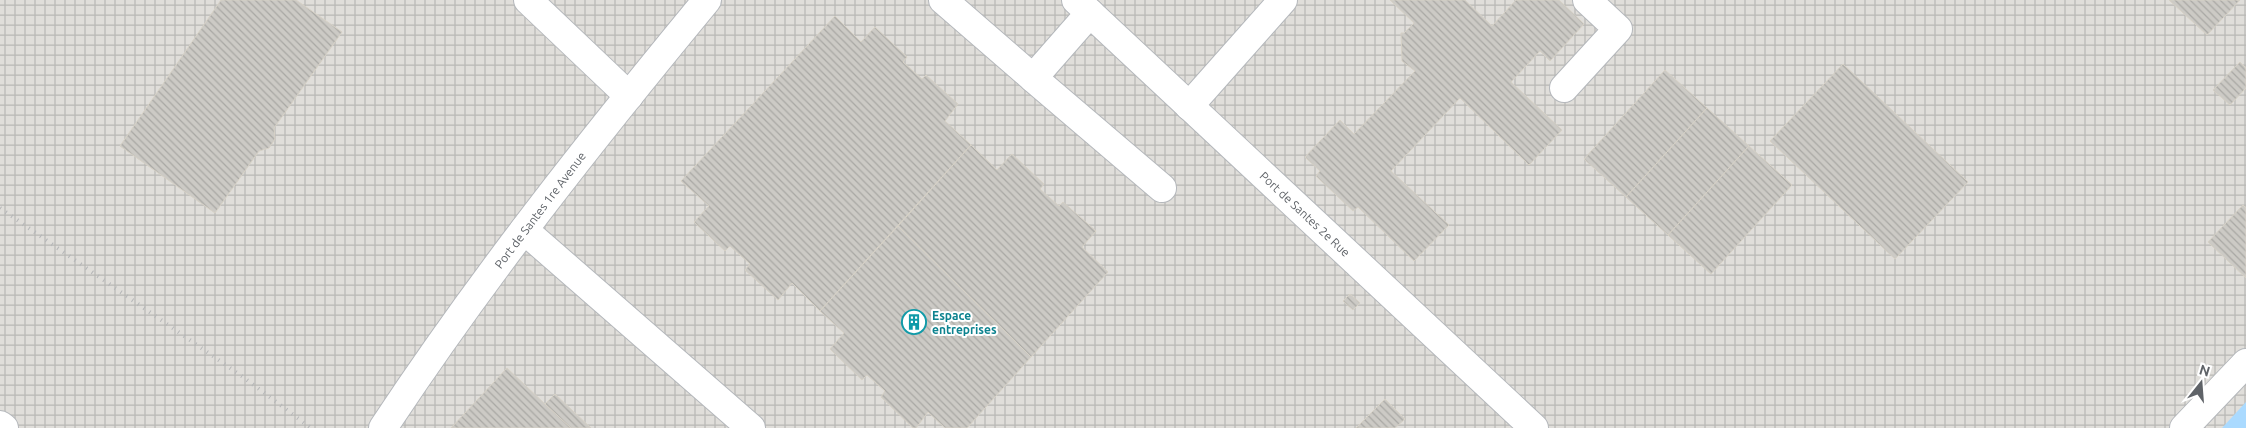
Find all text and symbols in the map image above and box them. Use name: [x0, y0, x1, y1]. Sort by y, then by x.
street label: Port de Santes 1re Avenue: [492, 149, 588, 271]
street label: Port de Santes 2e Rue: [1257, 169, 1353, 259]
building icon: Espace entreprises: [901, 309, 927, 335]
place label: Espace entreprises: [932, 309, 997, 336]
north arrow: [2176, 358, 2226, 408]
text: N: [2197, 361, 2212, 380]

